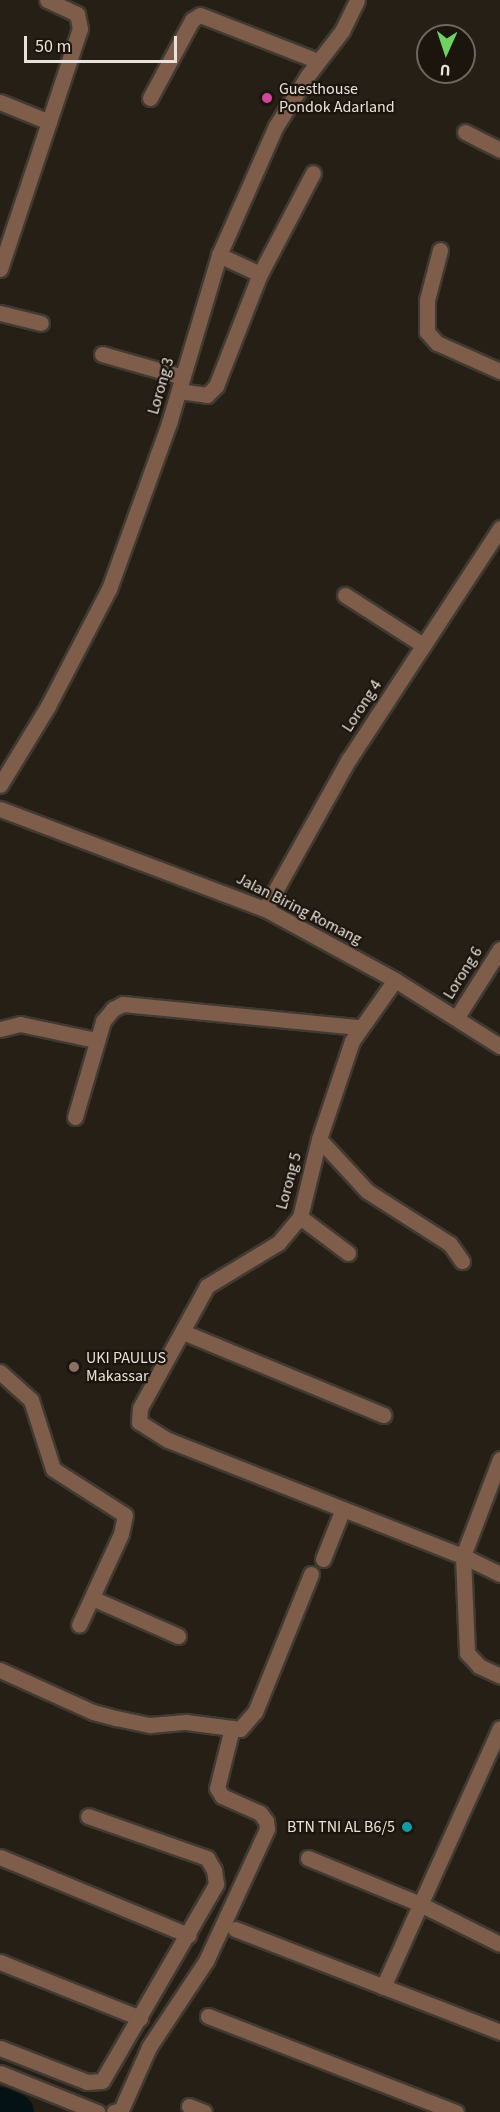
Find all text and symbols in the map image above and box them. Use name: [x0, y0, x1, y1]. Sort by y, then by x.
scale bar: [27, 24, 180, 62]
north arrow: [416, 24, 476, 84]
text: 50 m: [35, 34, 71, 59]
text: U: [439, 59, 451, 81]
place label: Guesthouse Pondok Adarland: [279, 79, 395, 117]
marker: Guesthouse Pondok Adarland: [260, 91, 274, 105]
street label: Lorong 3: [144, 355, 178, 417]
street label: Lorong 4: [338, 676, 386, 736]
street label: Jalan Biring Romang: [233, 869, 365, 949]
street label: Lorong 6: [439, 943, 487, 1003]
street label: Lorong 5: [272, 1150, 306, 1212]
place label: UKI PAULUS Makassar: [86, 1348, 166, 1386]
marker: UKI PAULUS Makassar: [67, 1360, 81, 1374]
place label: BTN TNI AL B6/5: [287, 1817, 395, 1837]
marker: BTN TNI AL B6/5: [400, 1820, 414, 1834]

